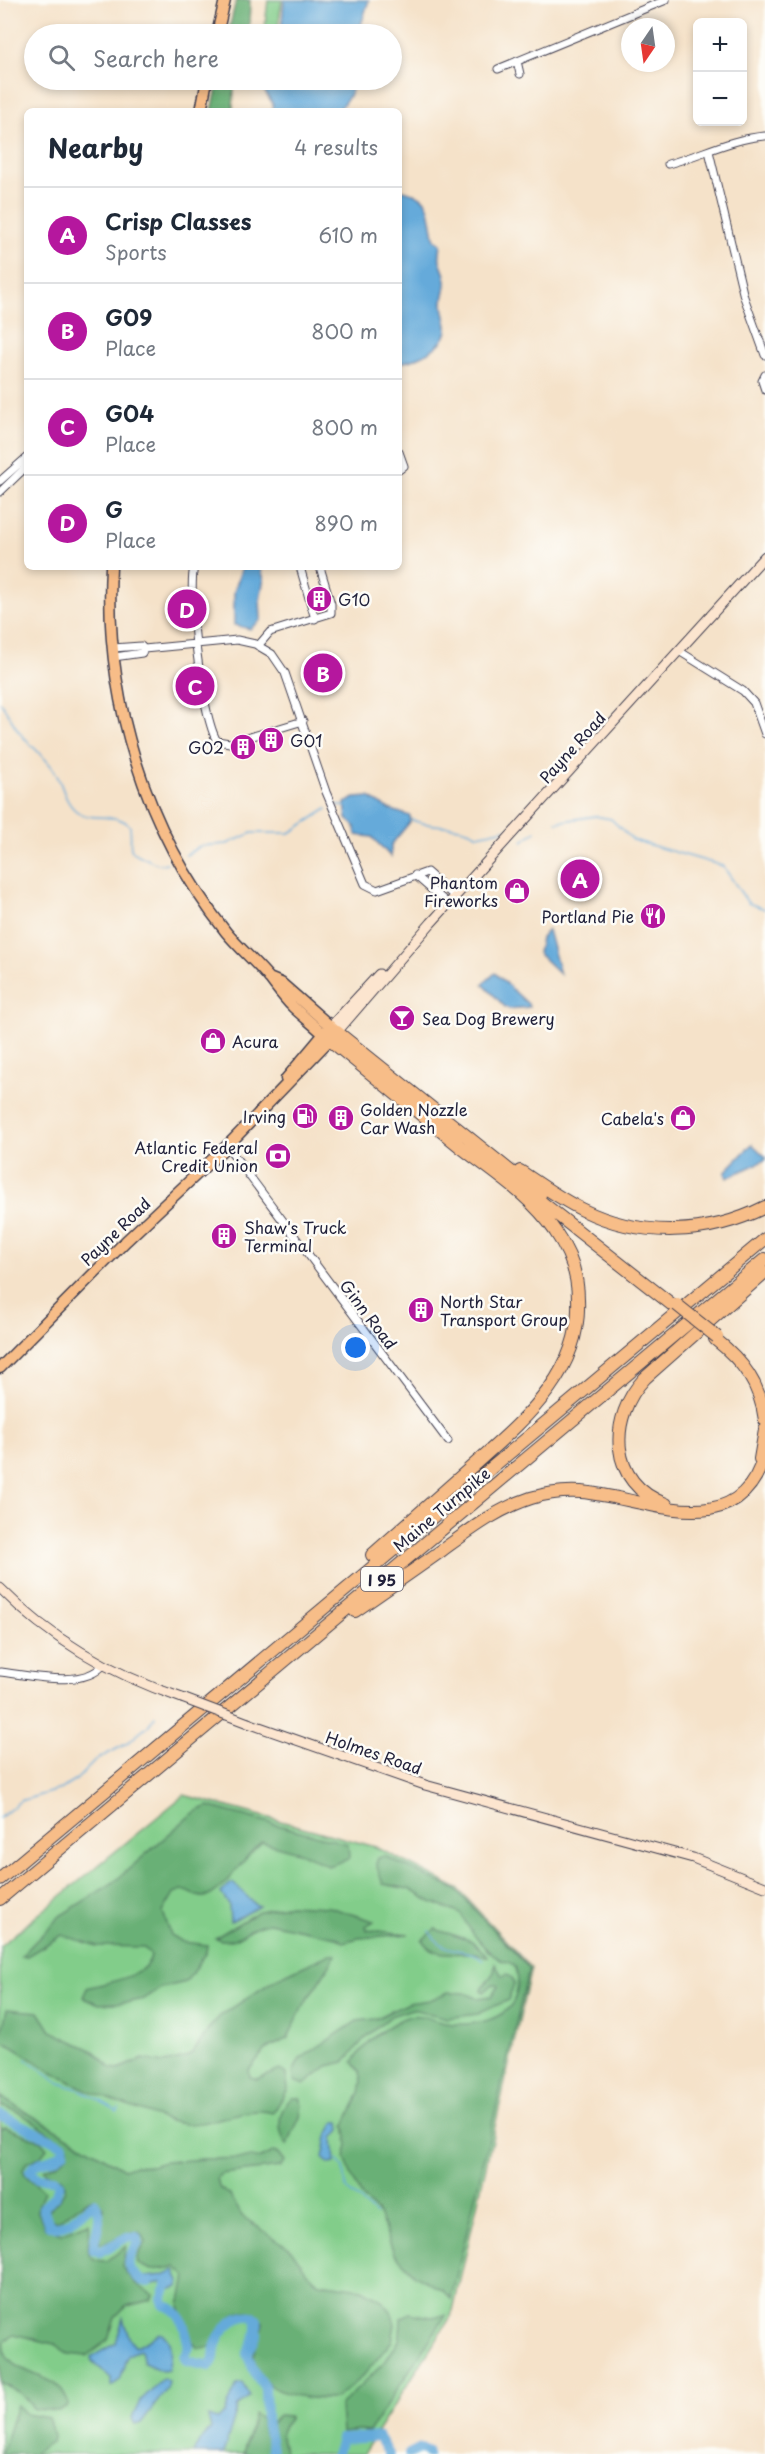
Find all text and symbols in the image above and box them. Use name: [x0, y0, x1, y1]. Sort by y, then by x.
north arrow: [621, 18, 675, 72]
map controls: [693, 18, 747, 126]
button: +: [693, 18, 747, 72]
search box: [24, 24, 402, 90]
icon: search: [45, 41, 78, 74]
text: Search here: [93, 41, 219, 74]
button: −: [693, 72, 747, 126]
text: Nearby: [48, 128, 143, 167]
text: 4 results: [294, 132, 378, 162]
text: Crisp Classes: [105, 204, 252, 237]
text: A: [60, 220, 75, 250]
text: 610 m: [318, 220, 378, 250]
text: Sports: [105, 237, 167, 267]
text: G09: [105, 300, 152, 333]
text: B: [61, 316, 74, 346]
text: 800 m: [311, 316, 378, 346]
text: Place: [105, 333, 156, 363]
text: G04: [105, 396, 154, 429]
text: C: [60, 412, 75, 442]
text: 800 m: [311, 412, 378, 442]
text: Place: [105, 429, 156, 459]
text: G: [105, 492, 123, 525]
text: D: [60, 508, 75, 538]
text: 890 m: [315, 508, 378, 538]
text: Place: [105, 525, 156, 555]
building icon: G10: [304, 584, 334, 614]
pin: D: [168, 586, 207, 632]
place label: G10: [338, 587, 370, 611]
pin: B: [304, 650, 342, 696]
pin: C: [176, 664, 214, 708]
street label: Payne Road: [533, 706, 611, 788]
building icon: G01: [256, 725, 286, 755]
place label: G01: [290, 728, 322, 752]
building icon: G02: [228, 732, 258, 762]
place label: G02: [188, 735, 224, 759]
pin: A: [560, 856, 600, 902]
place label: Phantom Fireworks: [424, 870, 498, 912]
shop icon: Phantom Fireworks: [502, 876, 532, 906]
restaurant icon: Portland Pie: [638, 901, 668, 931]
place label: Portland Pie: [541, 904, 634, 928]
bar icon: Sea Dog Brewery: [387, 1003, 417, 1033]
place label: Sea Dog Brewery: [422, 1006, 555, 1030]
shop icon: Acura: [198, 1026, 228, 1056]
place label: Acura: [232, 1029, 279, 1053]
place label: Golden Nozzle Car Wash: [360, 1097, 468, 1139]
fuel station icon: Irving: [290, 1101, 320, 1131]
building icon: Golden Nozzle Car Wash: [326, 1103, 356, 1133]
shop icon: Cabela's: [668, 1103, 698, 1133]
place label: Irving: [243, 1104, 286, 1128]
place label: Cabela's: [601, 1106, 664, 1130]
place label: Atlantic Federal Credit Union: [134, 1135, 258, 1177]
bank icon: Atlantic Federal Credit Union: [263, 1141, 293, 1171]
street label: Payne Road: [75, 1191, 155, 1271]
place label: Shaw's Truck Terminal: [244, 1215, 347, 1257]
building icon: Shaw's Truck Terminal: [209, 1221, 239, 1251]
street label: Ginn Road: [335, 1274, 403, 1354]
place label: North Star Transport Group: [440, 1289, 568, 1331]
building icon: North Star Transport Group: [406, 1295, 436, 1325]
your location: [341, 1333, 370, 1362]
street label: Maine Turnpike: [387, 1461, 495, 1557]
road number: I 95: [361, 1567, 403, 1591]
street label: Holmes Road: [323, 1724, 425, 1780]

